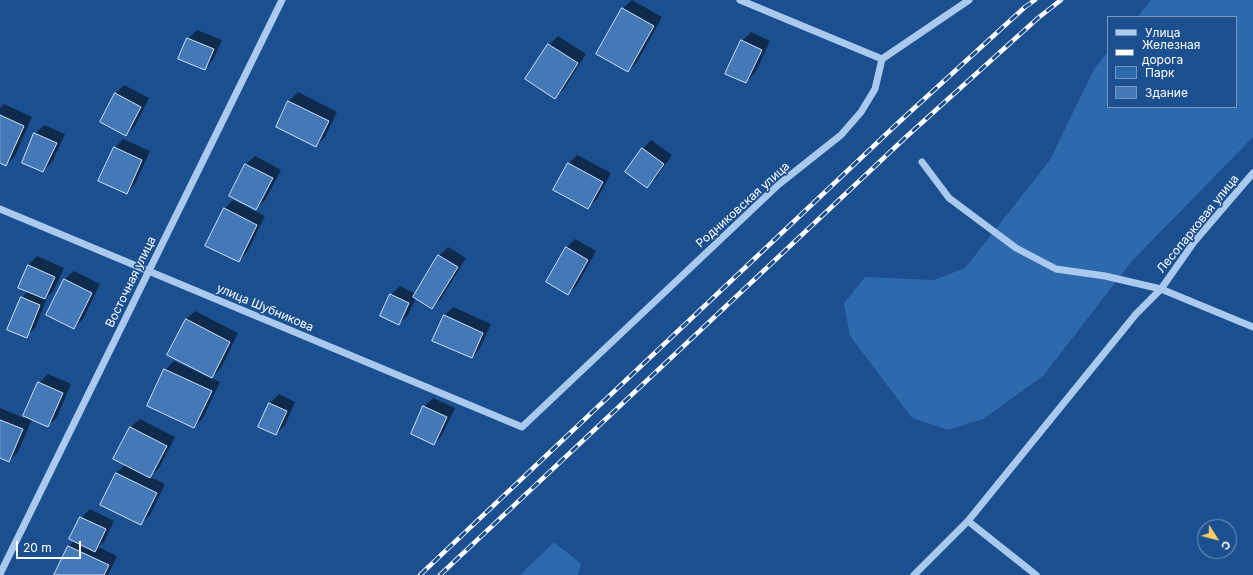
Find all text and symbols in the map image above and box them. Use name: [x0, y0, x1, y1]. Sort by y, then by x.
legend: [1107, 16, 1237, 108]
text: Улица: [1145, 25, 1180, 40]
text: Железная дорога: [1142, 37, 1200, 67]
text: Парк: [1145, 65, 1175, 80]
text: Здание: [1145, 85, 1188, 100]
street label: Родниковская улица: [693, 159, 793, 251]
street label: Лесопарковая улица: [1154, 172, 1242, 276]
street label: Восточная улица: [103, 234, 159, 330]
street label: улица Шубникова: [214, 281, 316, 335]
north arrow: [1197, 519, 1237, 559]
scale bar: [18, 533, 83, 559]
text: С: [1218, 538, 1234, 553]
text: 20 m: [23, 540, 52, 555]

